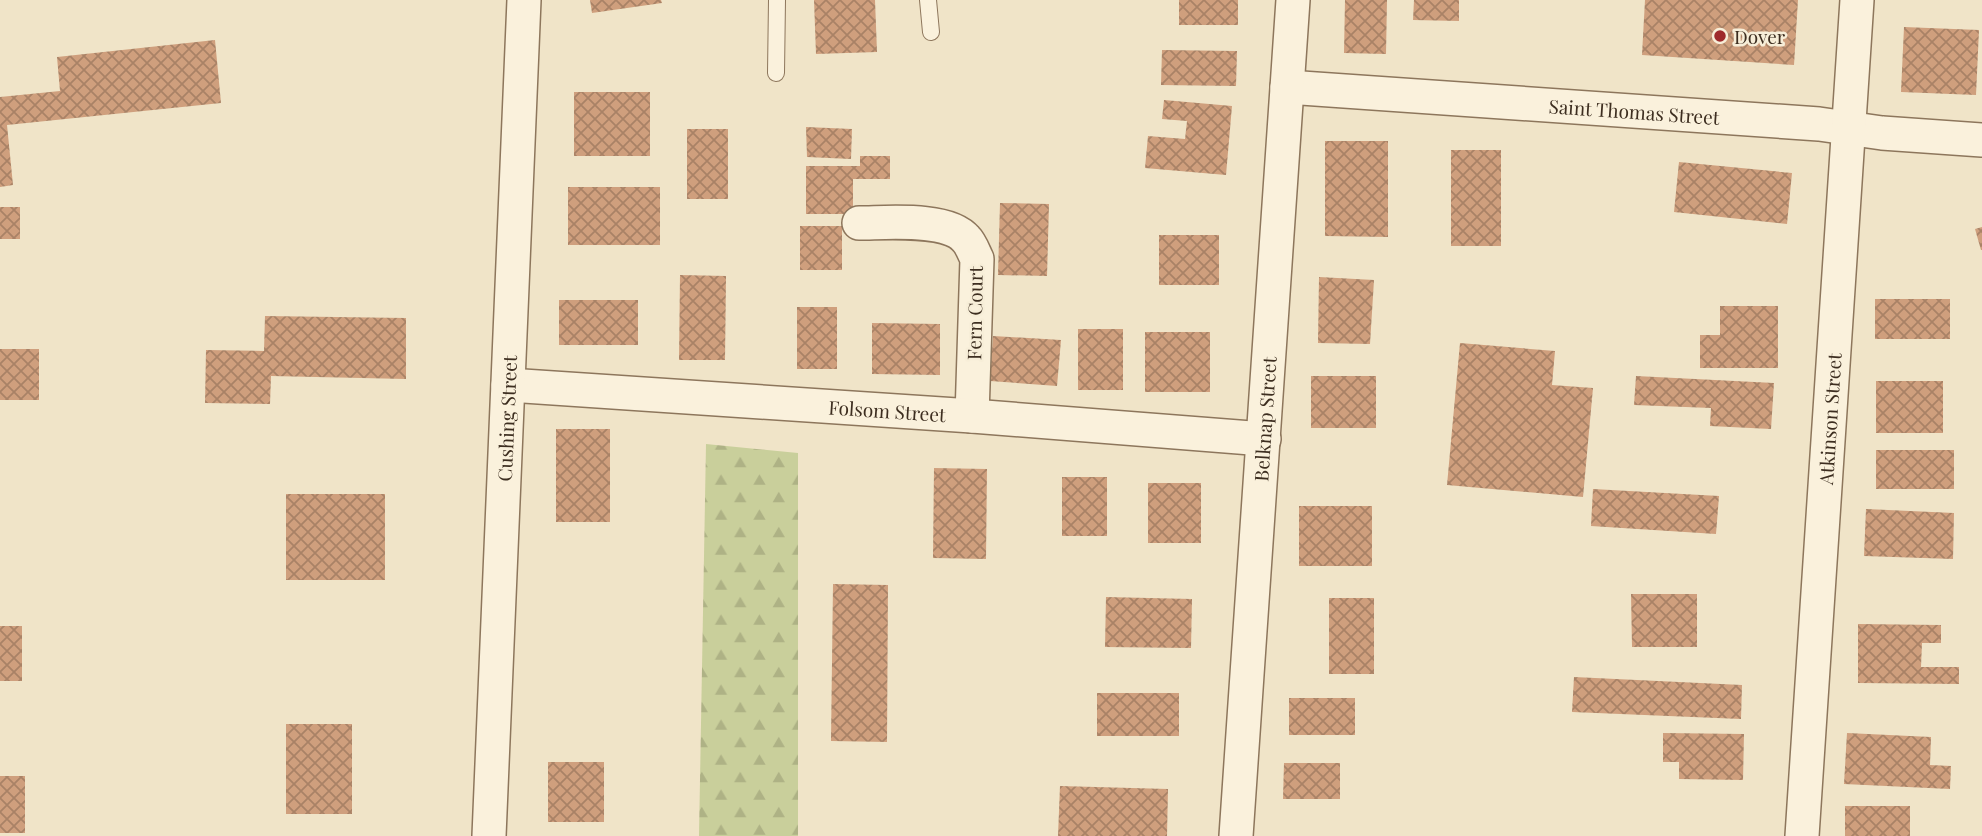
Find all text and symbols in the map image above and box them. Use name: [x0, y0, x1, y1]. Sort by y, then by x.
place label: Dover: [1734, 23, 1786, 49]
marker: Dover: [1712, 28, 1728, 44]
street label: Saint Thomas Street: [1548, 92, 1721, 130]
street label: Fern Court: [960, 265, 988, 360]
street label: Atkinson Street: [1812, 352, 1847, 487]
street label: Cushing Street: [491, 354, 522, 482]
street label: Belknap Street: [1247, 355, 1282, 482]
street label: Folsom Street: [828, 393, 947, 427]

